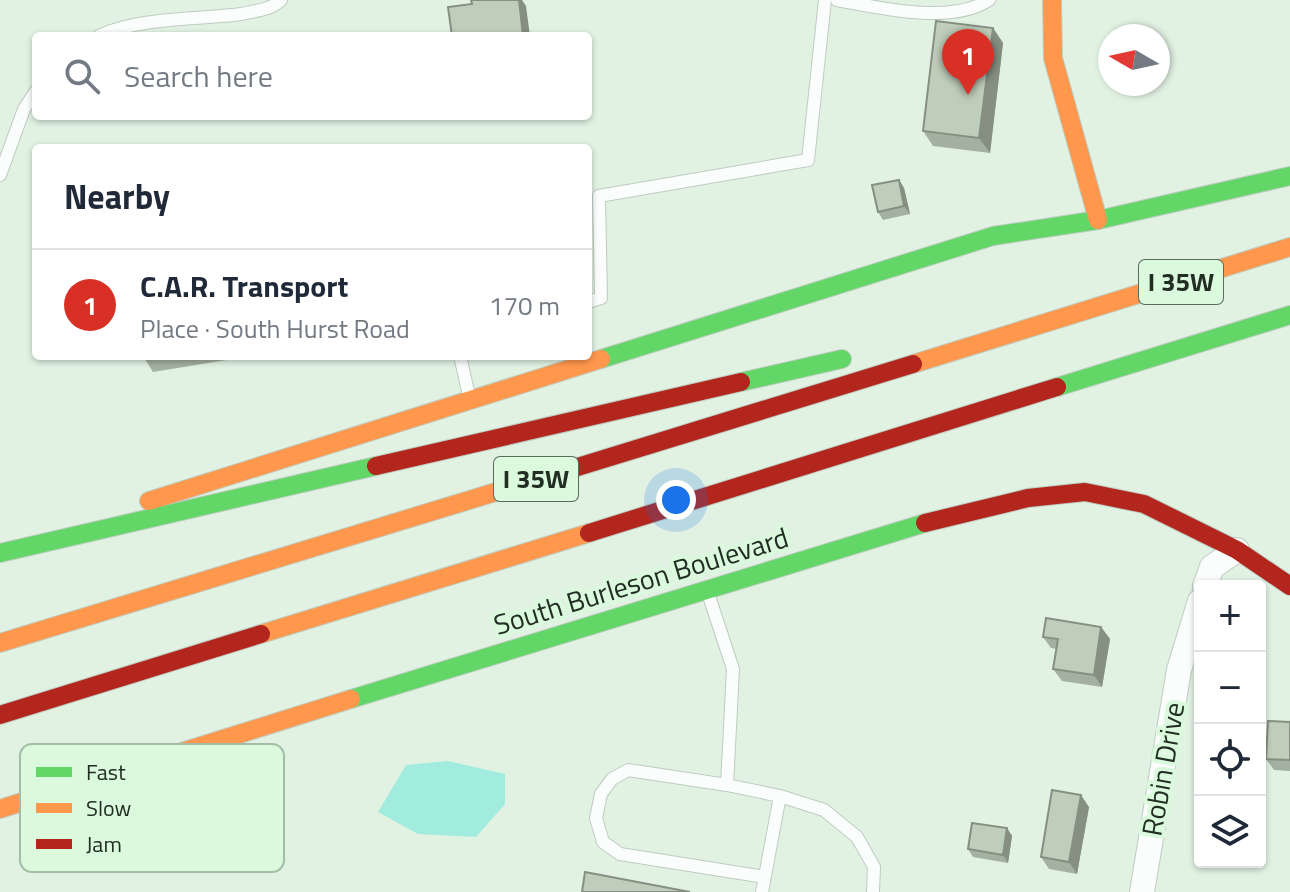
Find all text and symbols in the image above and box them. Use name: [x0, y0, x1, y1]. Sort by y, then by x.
north arrow: [1098, 24, 1170, 96]
pin: 1: [942, 29, 994, 95]
search box: [32, 32, 592, 120]
text: Search here: [124, 53, 273, 99]
icon: search: [60, 54, 104, 98]
text: Nearby: [64, 170, 170, 222]
road number: I 35W: [1139, 260, 1223, 304]
text: C.A.R. Transport: [140, 263, 348, 309]
text: 1: [83, 286, 97, 325]
text: 170 m: [489, 286, 560, 325]
text: Place · South Hurst Road: [140, 309, 410, 348]
road number: I 35W: [494, 457, 578, 501]
your location: [656, 480, 696, 520]
street label: South Burleson Boulevard: [488, 515, 793, 646]
map controls: [1194, 580, 1266, 868]
button: +: [1194, 580, 1266, 652]
button: −: [1194, 652, 1266, 724]
street label: Robin Drive: [1130, 699, 1195, 839]
button: locate: [1194, 724, 1266, 796]
legend: [20, 744, 284, 872]
text: Fast: [86, 755, 126, 789]
text: Slow: [86, 791, 132, 825]
button: layers: [1194, 796, 1266, 868]
text: Jam: [86, 827, 122, 861]

